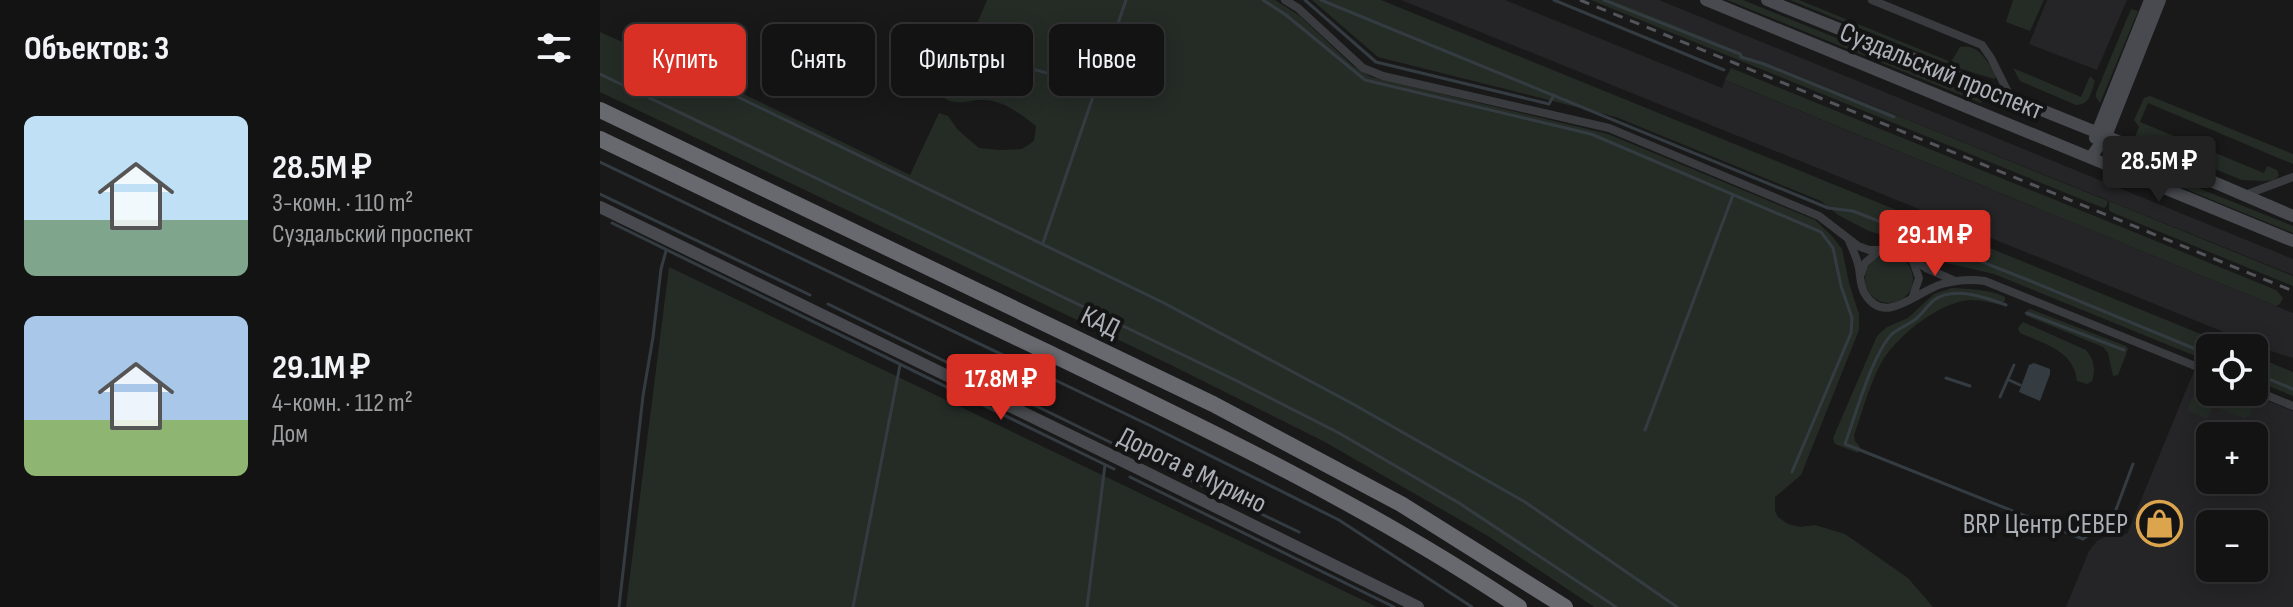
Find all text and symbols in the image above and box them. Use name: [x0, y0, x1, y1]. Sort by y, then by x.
street label: Суздальский проспект: [1835, 16, 2048, 127]
chip: Купить: [624, 24, 746, 96]
chip: Снять: [762, 24, 875, 96]
chip: Фильтры: [891, 24, 1033, 96]
chip: Новое: [1049, 24, 1164, 96]
icon: filters: [532, 26, 576, 70]
text: Объектов: 3: [24, 28, 169, 69]
pin: 28.5M ₽: [2085, 136, 2233, 204]
text: 28.5M ₽: [2121, 146, 2197, 177]
text: 28.5M ₽: [272, 147, 372, 188]
icon: home: [88, 148, 184, 244]
text: 3-комн. · 110 m²: [272, 188, 413, 219]
pin: 29.1M ₽: [1861, 210, 2009, 278]
text: Суздальский проспект: [272, 219, 473, 250]
text: 29.1M ₽: [1897, 220, 1973, 251]
street label: КАД: [1076, 299, 1125, 346]
map controls: [2196, 334, 2268, 582]
button: locate: [2196, 334, 2268, 406]
text: 29.1M ₽: [272, 347, 370, 388]
icon: home: [88, 348, 184, 444]
pin: 17.8M ₽: [927, 354, 1075, 422]
text: 17.8M ₽: [965, 364, 1037, 395]
text: 4-комн. · 112 m²: [272, 388, 413, 419]
text: Дом: [272, 419, 308, 450]
street label: Дорога в Мурино: [1113, 420, 1272, 521]
button: +: [2196, 422, 2268, 494]
shop icon: BRP Центр СЕВЕР: [2135, 499, 2183, 547]
place label: BRP Центр СЕВЕР: [1963, 508, 2128, 541]
button: −: [2196, 510, 2268, 582]

